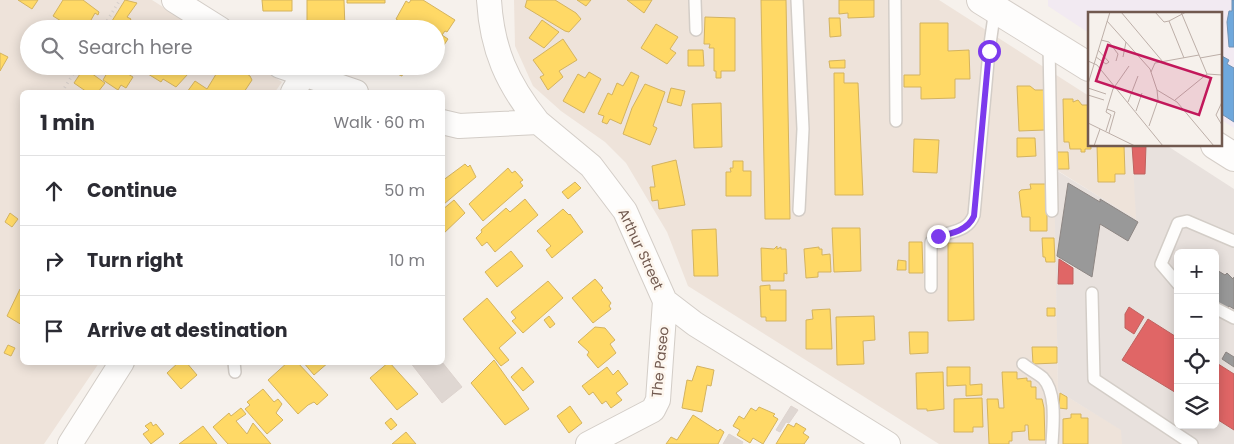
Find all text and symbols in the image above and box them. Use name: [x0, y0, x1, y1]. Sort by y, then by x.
inset map: [1088, 12, 1222, 146]
search box: [20, 20, 445, 75]
icon: search: [38, 34, 66, 62]
text: Search here: [78, 34, 192, 61]
route start: [978, 40, 1001, 63]
text: 1 min: [40, 108, 95, 137]
text: Walk · 60 m: [333, 111, 425, 134]
icon: ahead: [40, 177, 68, 205]
text: Continue: [87, 177, 177, 204]
text: 50 m: [384, 179, 425, 202]
street label: Arthur Street: [613, 205, 669, 293]
route end: [927, 225, 950, 248]
icon: right: [40, 247, 68, 275]
text: Turn right: [87, 247, 183, 274]
text: 10 m: [389, 249, 425, 272]
map controls: [1174, 249, 1219, 429]
button: +: [1174, 249, 1219, 294]
button: −: [1174, 294, 1219, 339]
icon: arrive: [40, 317, 68, 345]
text: Arrive at destination: [87, 317, 288, 344]
street label: The Paseo: [646, 325, 674, 399]
button: locate: [1174, 339, 1219, 384]
button: layers: [1174, 384, 1219, 429]

